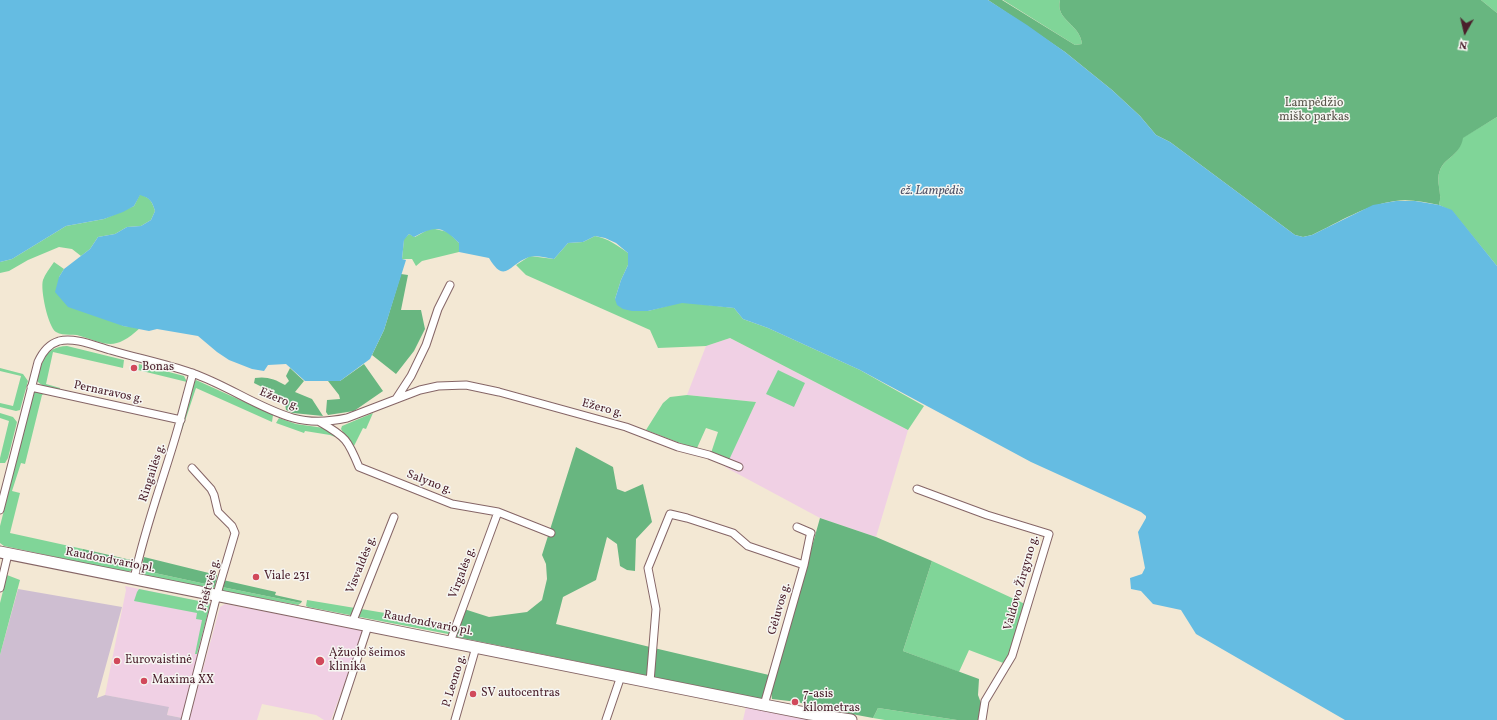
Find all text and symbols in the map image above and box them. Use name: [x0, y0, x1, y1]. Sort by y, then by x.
north arrow: [1445, 12, 1485, 52]
text: N: [1458, 36, 1468, 52]
park label: Lampėdžio miško parkas: [1279, 97, 1349, 125]
water label: ež. Lampėdis: [900, 184, 964, 200]
place label: Bonas: [142, 361, 174, 375]
marker: Bonas: [129, 363, 139, 373]
street label: Pernaravos g.: [72, 379, 144, 407]
street label: Ežero g.: [257, 386, 301, 414]
street label: Ežero g.: [580, 397, 624, 421]
street label: Ringailės g.: [137, 442, 169, 504]
street label: Salyno g.: [404, 468, 454, 498]
street label: Visvaldės g.: [344, 534, 380, 596]
street label: Valdovo Žirgyno g.: [1002, 534, 1042, 632]
street label: Raudondvario pl.: [64, 545, 156, 577]
street label: Virgalės g.: [447, 545, 479, 601]
street label: Pieštvės g.: [196, 557, 224, 613]
place label: Viale 231: [264, 570, 310, 584]
marker: Viale 231: [251, 572, 261, 582]
street label: Gėluvos g.: [766, 581, 794, 637]
street label: Raudondvario pl.: [382, 608, 474, 640]
place label: Ąžuolo šeimos klinika: [329, 647, 405, 675]
street label: P. Leono g.: [440, 653, 470, 709]
place label: Eurovaistinė: [125, 654, 192, 668]
marker: Ąžuolo šeimos klinika: [314, 655, 326, 667]
marker: Eurovaistinė: [112, 656, 122, 666]
place label: Maxima XX: [152, 674, 214, 688]
marker: Maxima XX: [139, 676, 149, 686]
place label: SV autocentras: [481, 687, 560, 701]
place label: 7-asis kilometras: [803, 688, 860, 716]
marker: SV autocentras: [468, 689, 478, 699]
marker: 7-asis kilometras: [790, 697, 800, 707]

